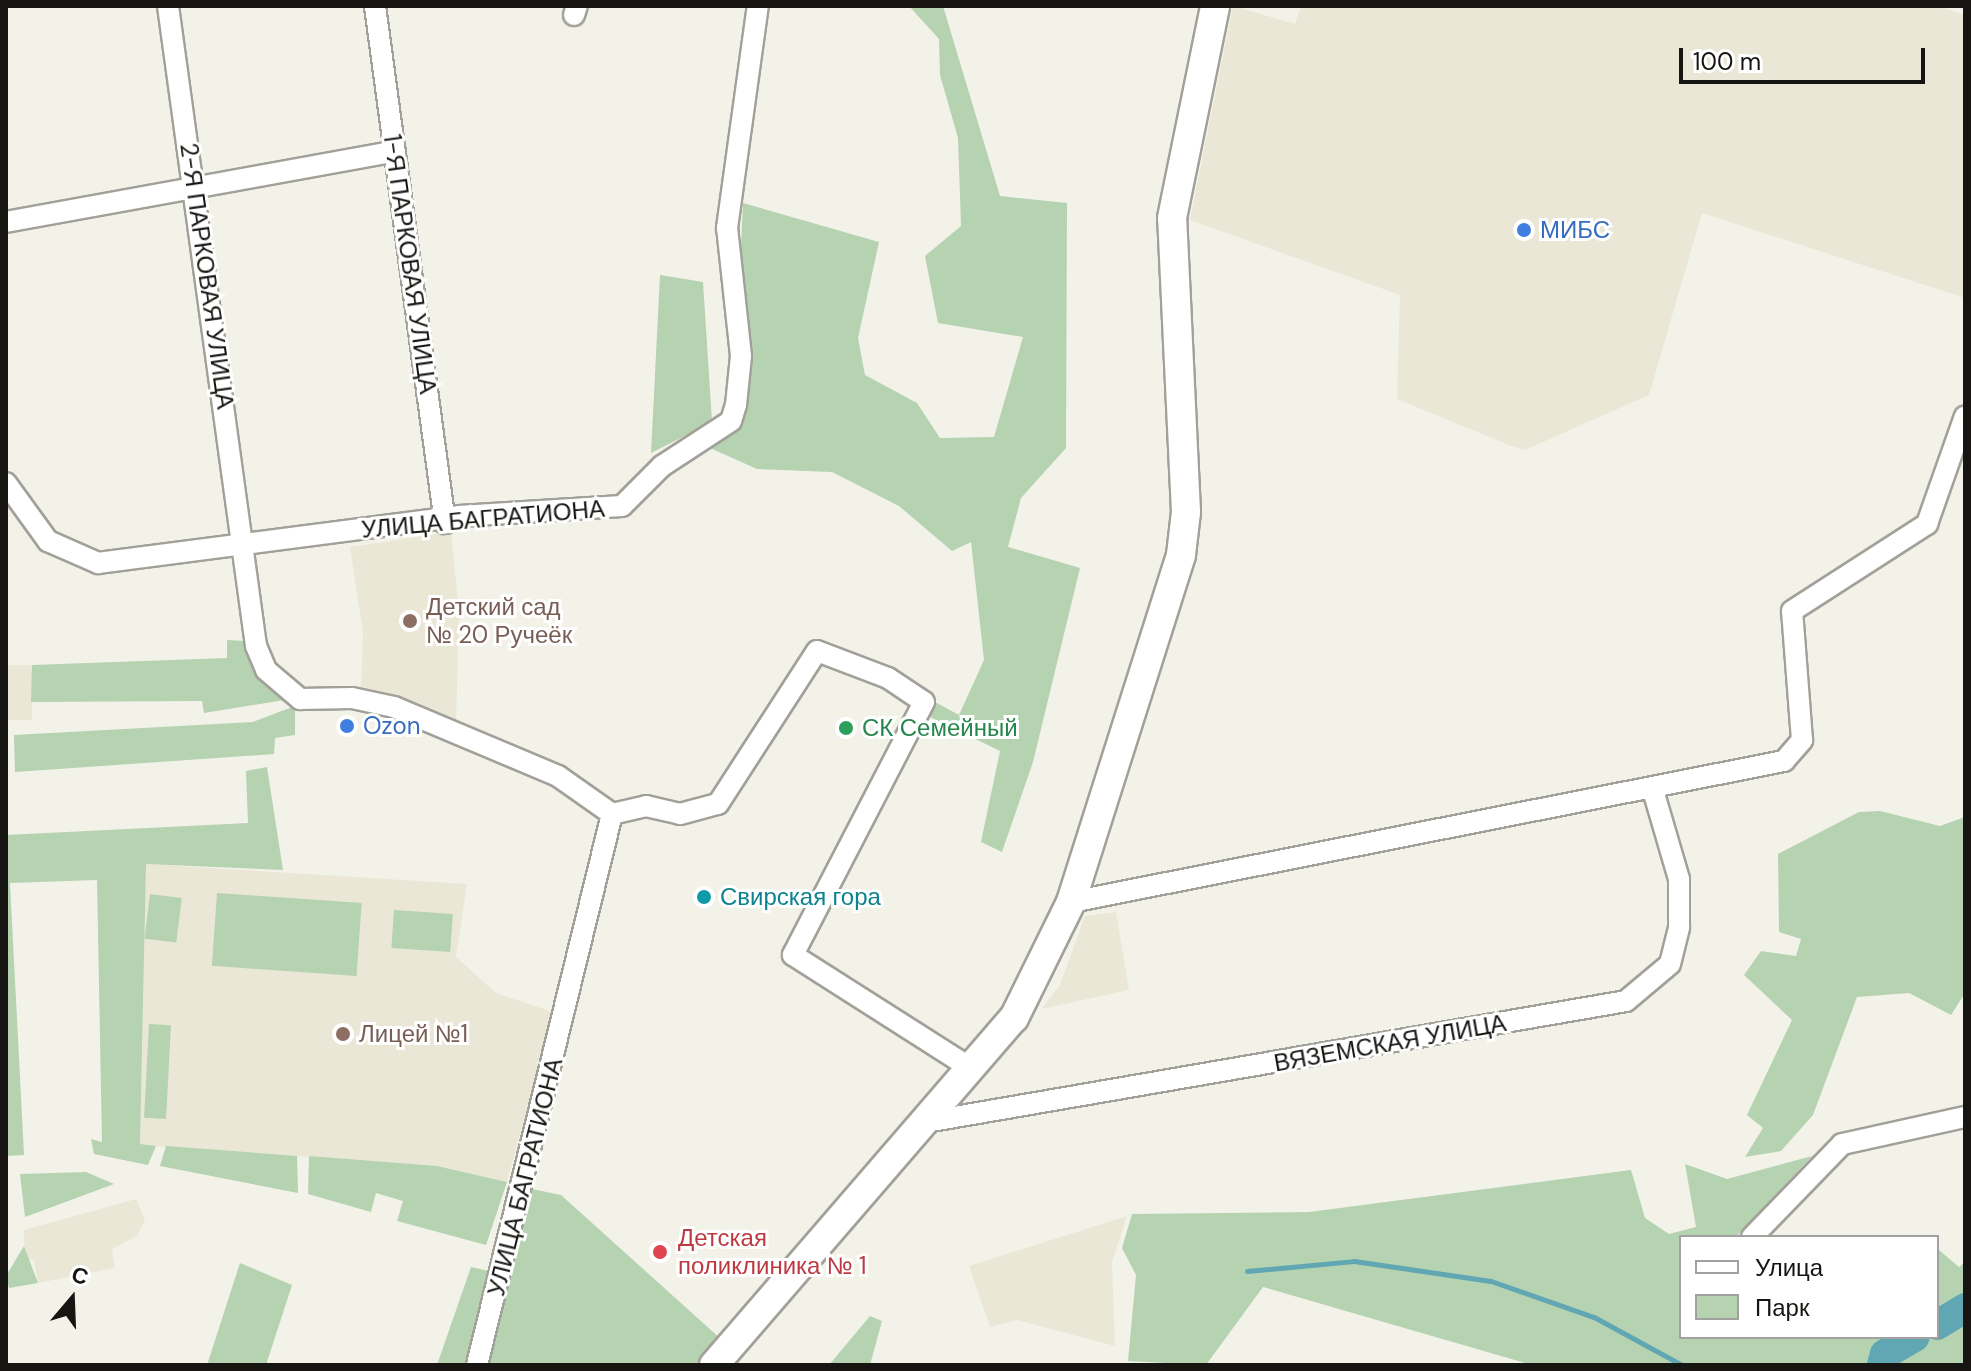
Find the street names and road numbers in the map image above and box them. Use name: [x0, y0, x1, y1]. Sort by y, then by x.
street label: 1-Я ПАРКОВАЯ УЛИЦА: [378, 132, 442, 396]
street label: 2-Я ПАРКОВАЯ УЛИЦА: [174, 141, 240, 411]
street label: УЛИЦА БАГРАТИОНА: [360, 494, 606, 544]
street label: ВЯЗЕМСКАЯ УЛИЦА: [1272, 1008, 1508, 1078]
street label: УЛИЦА БАГРАТИОНА: [481, 1055, 569, 1299]

